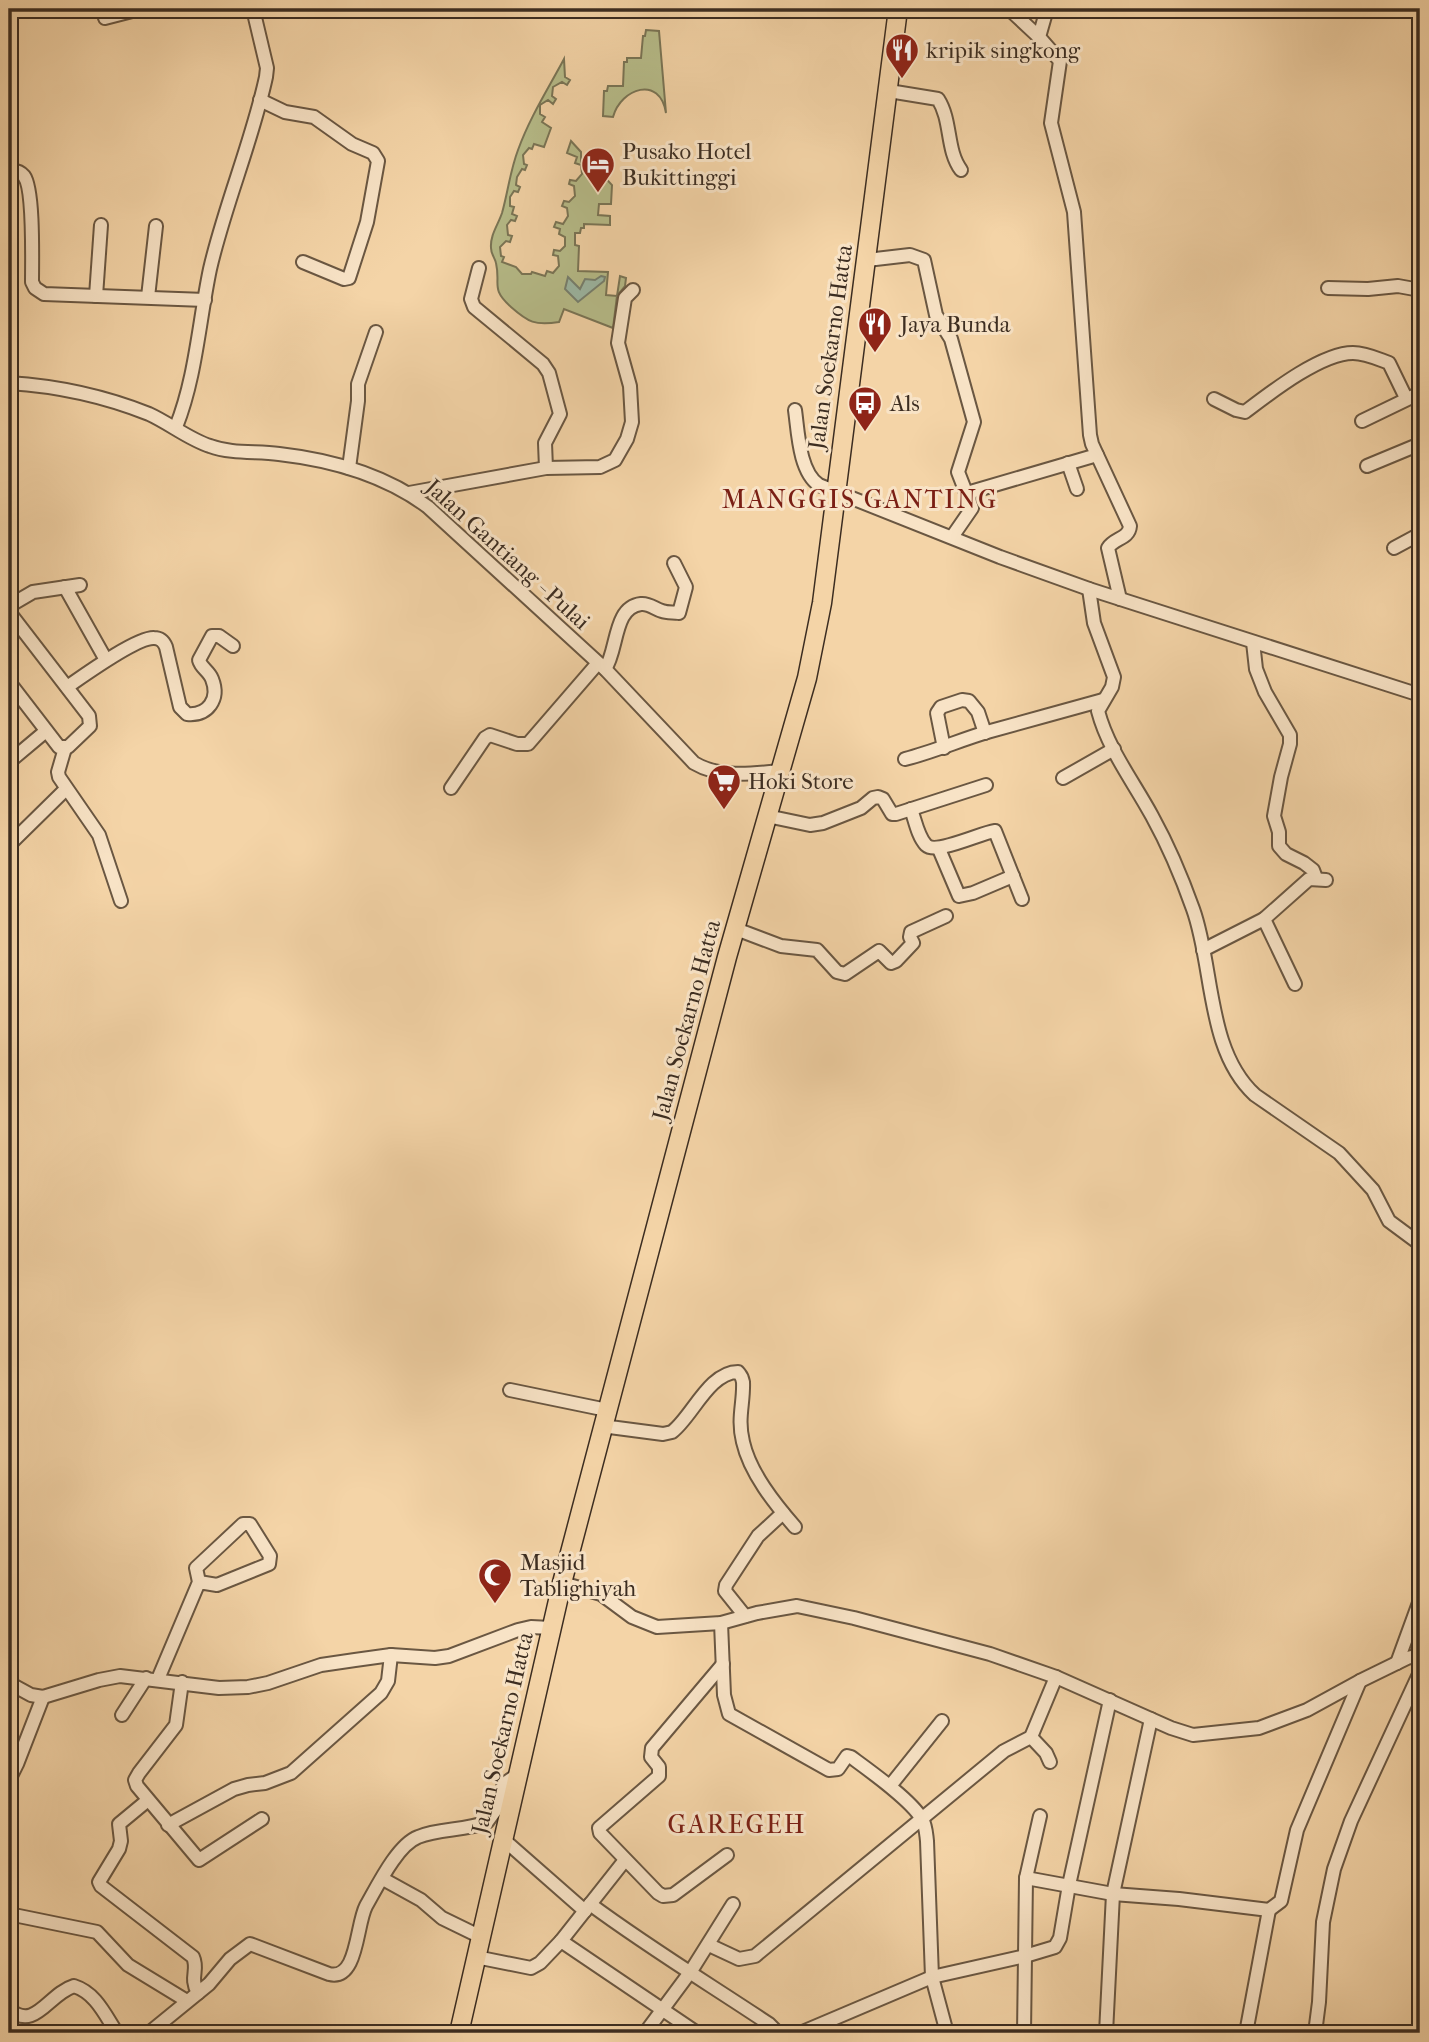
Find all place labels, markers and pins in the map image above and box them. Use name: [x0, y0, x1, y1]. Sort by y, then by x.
restaurant icon: kripik singkong: [883, 31, 921, 80]
place label: kripik singkong: [926, 37, 1081, 64]
place label: Pusako Hotel Bukittinggi: [622, 138, 752, 191]
hotel icon: Pusako Hotel Bukittinggi: [579, 145, 617, 194]
restaurant icon: Jaya Bunda: [856, 305, 894, 354]
place label: Jaya Bunda: [898, 311, 1011, 338]
bus stop icon: Als: [846, 384, 884, 433]
place label: Als: [889, 390, 920, 417]
supermarket icon: Hoki Store: [705, 762, 743, 811]
place label: Hoki Store: [748, 768, 854, 795]
place label: Masjid Tablighiyah: [520, 1549, 636, 1602]
mosque icon: Masjid Tablighiyah: [476, 1556, 514, 1605]

